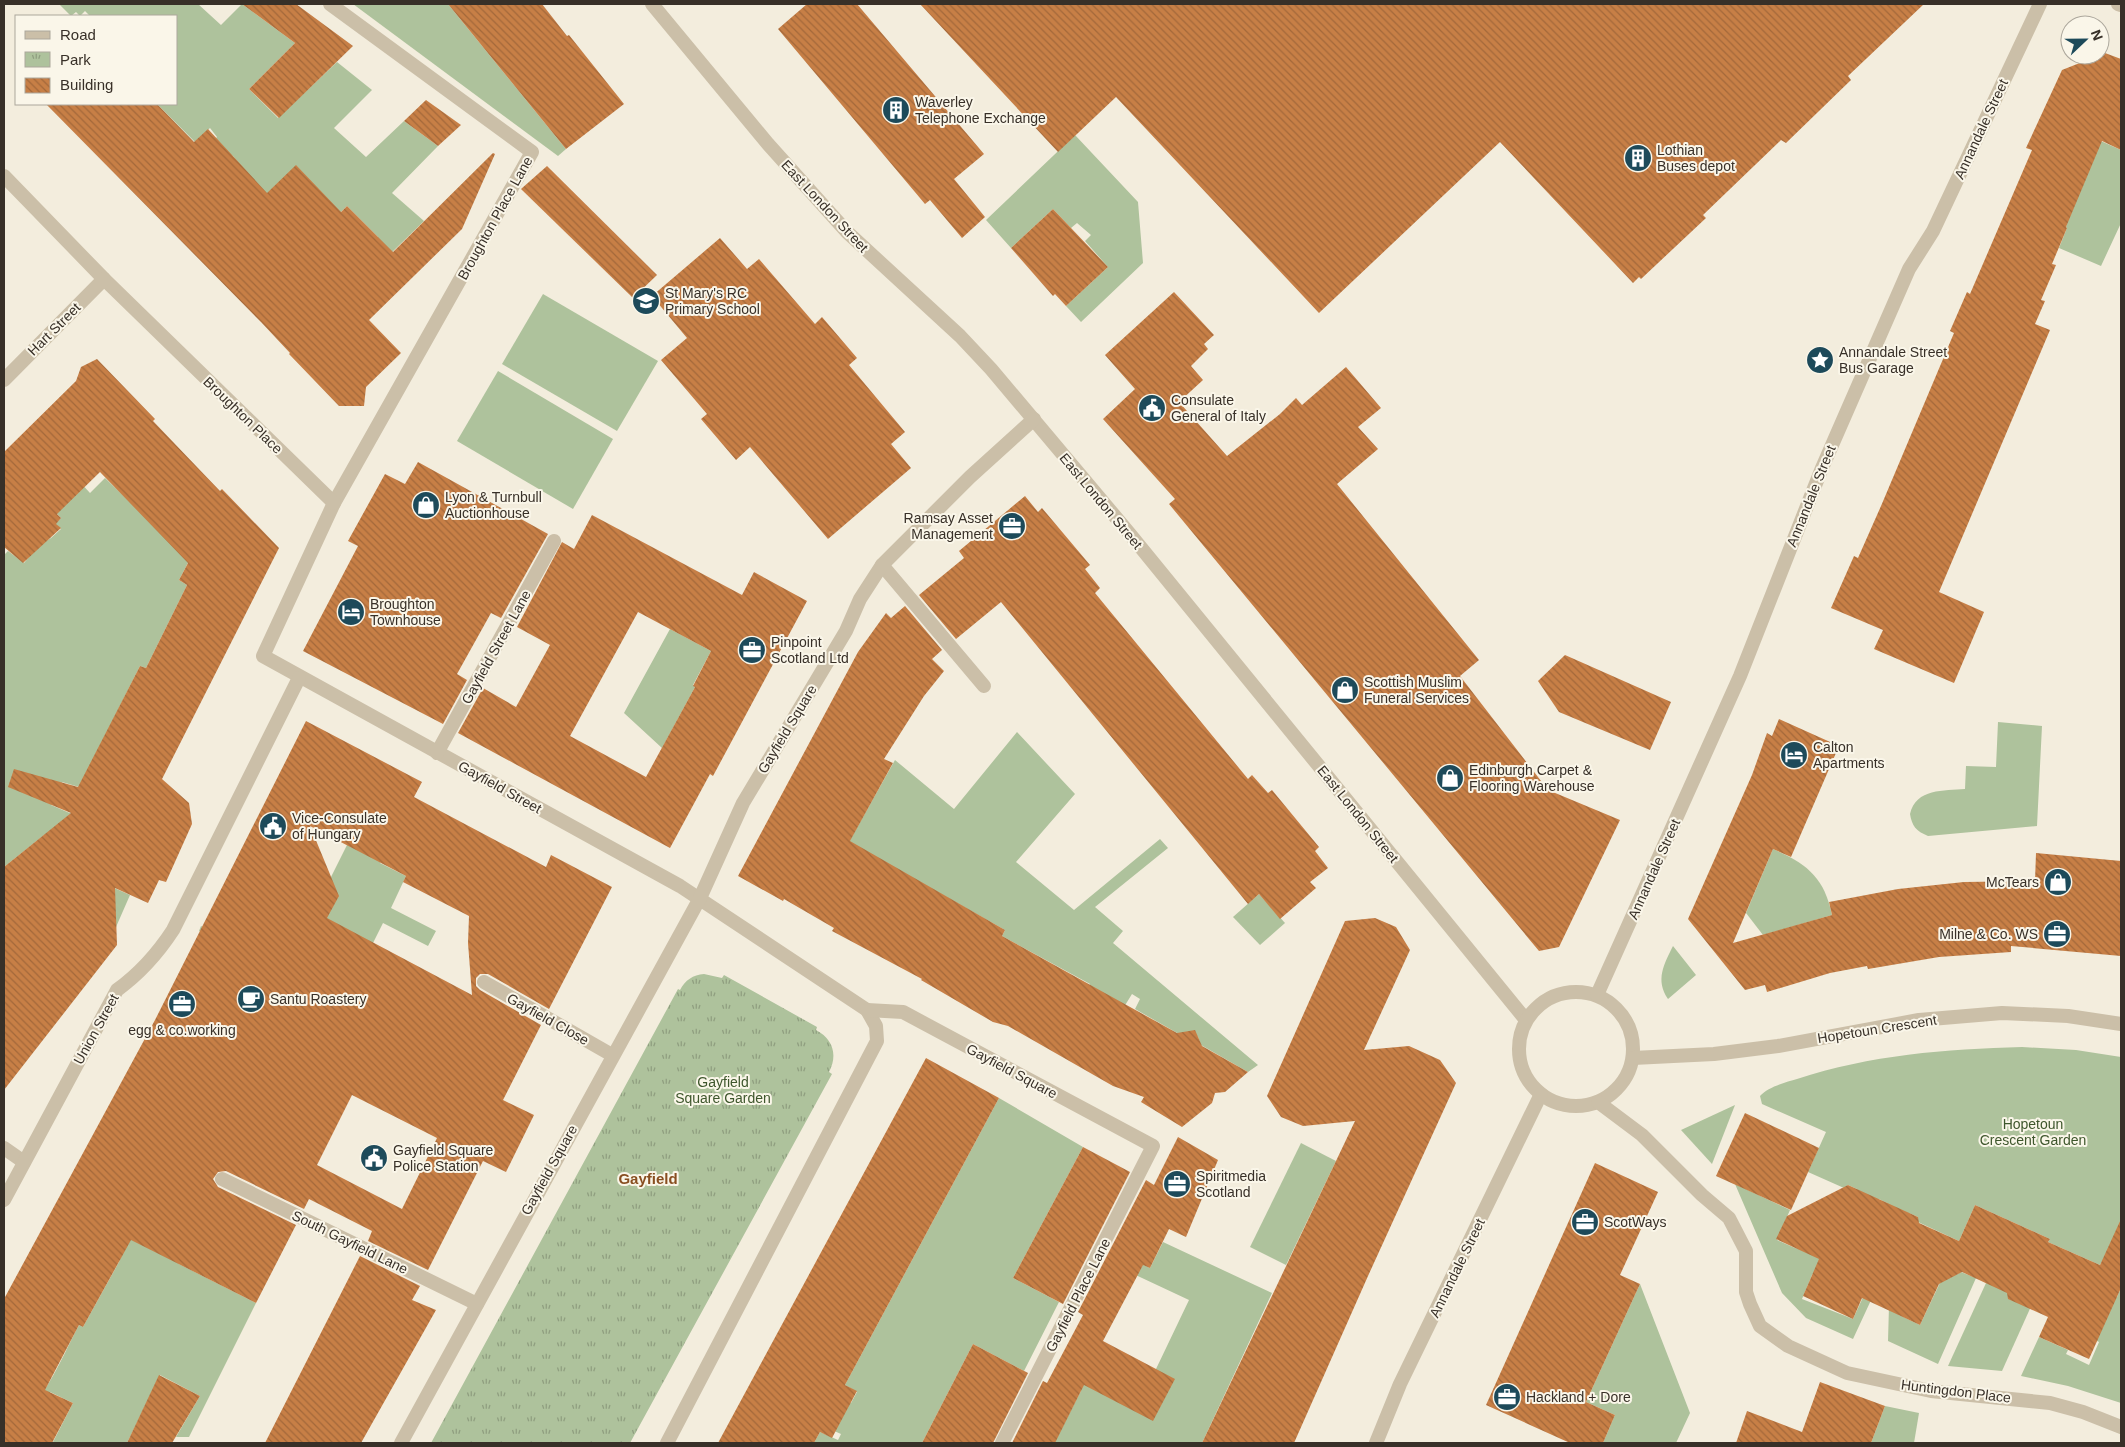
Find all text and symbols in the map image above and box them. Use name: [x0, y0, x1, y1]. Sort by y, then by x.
legend: [15, 15, 178, 105]
north arrow: [2060, 15, 2110, 65]
text: Road: [60, 26, 96, 43]
text: N: [2088, 27, 2106, 43]
text: Park: [60, 51, 91, 68]
text: Building: [60, 76, 113, 93]
street label: Annandale Street: [1951, 76, 2011, 181]
place label: Waverley Telephone Exchange: [915, 94, 1046, 126]
building icon: Waverley Telephone Exchange: [881, 95, 911, 125]
place label: Lothian Buses depot: [1657, 142, 1735, 174]
building icon: Lothian Buses depot: [1623, 143, 1653, 173]
street label: Broughton Place Lane: [454, 153, 536, 282]
street label: East London Street: [778, 157, 872, 255]
place label: St Mary's RC Primary School: [665, 285, 760, 317]
school or university icon: St Mary's RC Primary School: [631, 286, 661, 316]
street label: Hart Street: [24, 299, 84, 359]
place label: Annandale Street Bus Garage: [1839, 344, 1947, 376]
place icon: Annandale Street Bus Garage: [1805, 345, 1835, 375]
street label: Broughton Place: [200, 373, 286, 457]
place label: Consulate General of Italy: [1171, 392, 1266, 424]
public building icon: Consulate General of Italy: [1137, 393, 1167, 423]
street label: Annandale Street: [1783, 443, 1839, 549]
street label: East London Street: [1056, 450, 1146, 552]
place label: Lyon & Turnbull Auctionhouse: [445, 489, 542, 521]
shop icon: Lyon & Turnbull Auctionhouse: [411, 490, 441, 520]
place label: Ramsay Asset Management: [904, 510, 993, 542]
office icon: Ramsay Asset Management: [997, 511, 1027, 541]
street label: Gayfield Street Lane: [458, 587, 534, 707]
place label: Broughton Townhouse: [370, 596, 441, 628]
hotel icon: Broughton Townhouse: [336, 597, 366, 627]
place label: Pinpoint Scotland Ltd: [771, 634, 849, 666]
office icon: Pinpoint Scotland Ltd: [737, 635, 767, 665]
place label: Scottish Muslim Funeral Services: [1364, 674, 1469, 706]
shop icon: Scottish Muslim Funeral Services: [1330, 675, 1360, 705]
street label: Gayfield Square: [754, 682, 820, 776]
place label: Calton Apartments: [1813, 739, 1885, 771]
hotel icon: Calton Apartments: [1779, 740, 1809, 770]
street label: Gayfield Street: [456, 758, 544, 816]
street label: East London Street: [1314, 762, 1402, 866]
place label: Edinburgh Carpet & Flooring Warehouse: [1469, 762, 1595, 794]
shop icon: Edinburgh Carpet & Flooring Warehouse: [1435, 763, 1465, 793]
place label: Vice-Consulate of Hungary: [292, 810, 387, 842]
public building icon: Vice-Consulate of Hungary: [258, 811, 288, 841]
street label: Annandale Street: [1625, 816, 1683, 922]
shop icon: McTears: [2043, 867, 2073, 897]
place label: McTears: [1986, 874, 2039, 890]
office icon: Milne & Co. WS: [2042, 919, 2072, 949]
place label: Milne & Co. WS: [1939, 926, 2038, 942]
cafe icon: Santu Roastery: [236, 984, 266, 1014]
office icon: egg & co.working: [167, 989, 197, 1019]
street label: Gayfield Close: [504, 990, 592, 1048]
street label: Union Street: [70, 991, 122, 1067]
place label: Santu Roastery: [270, 991, 367, 1007]
street label: Hopetoun Crescent: [1816, 1012, 1938, 1046]
place label: egg & co.working: [128, 1022, 236, 1038]
street label: Gayfield Square: [964, 1040, 1060, 1102]
park label: Gayfield Square Garden: [675, 1074, 771, 1106]
park label: Hopetoun Crescent Garden: [1980, 1116, 2086, 1148]
street label: Gayfield Square: [518, 1122, 580, 1218]
place label: Gayfield Square Police Station: [393, 1142, 494, 1174]
public building icon: Gayfield Square Police Station: [359, 1143, 389, 1173]
place label: Spiritmedia Scotland: [1196, 1168, 1266, 1200]
office icon: Spiritmedia Scotland: [1162, 1169, 1192, 1199]
district label: Gayfield: [618, 1170, 678, 1187]
street label: South Gayfield Lane: [289, 1207, 411, 1277]
office icon: ScotWays: [1570, 1207, 1600, 1237]
place label: ScotWays: [1604, 1214, 1667, 1230]
street label: Annandale Street: [1426, 1216, 1488, 1320]
street label: Gayfield Place Lane: [1042, 1235, 1114, 1354]
street label: Huntingdon Place: [1900, 1376, 2012, 1406]
office icon: Hackland + Dore: [1492, 1382, 1522, 1412]
place label: Hackland + Dore: [1526, 1389, 1631, 1405]

